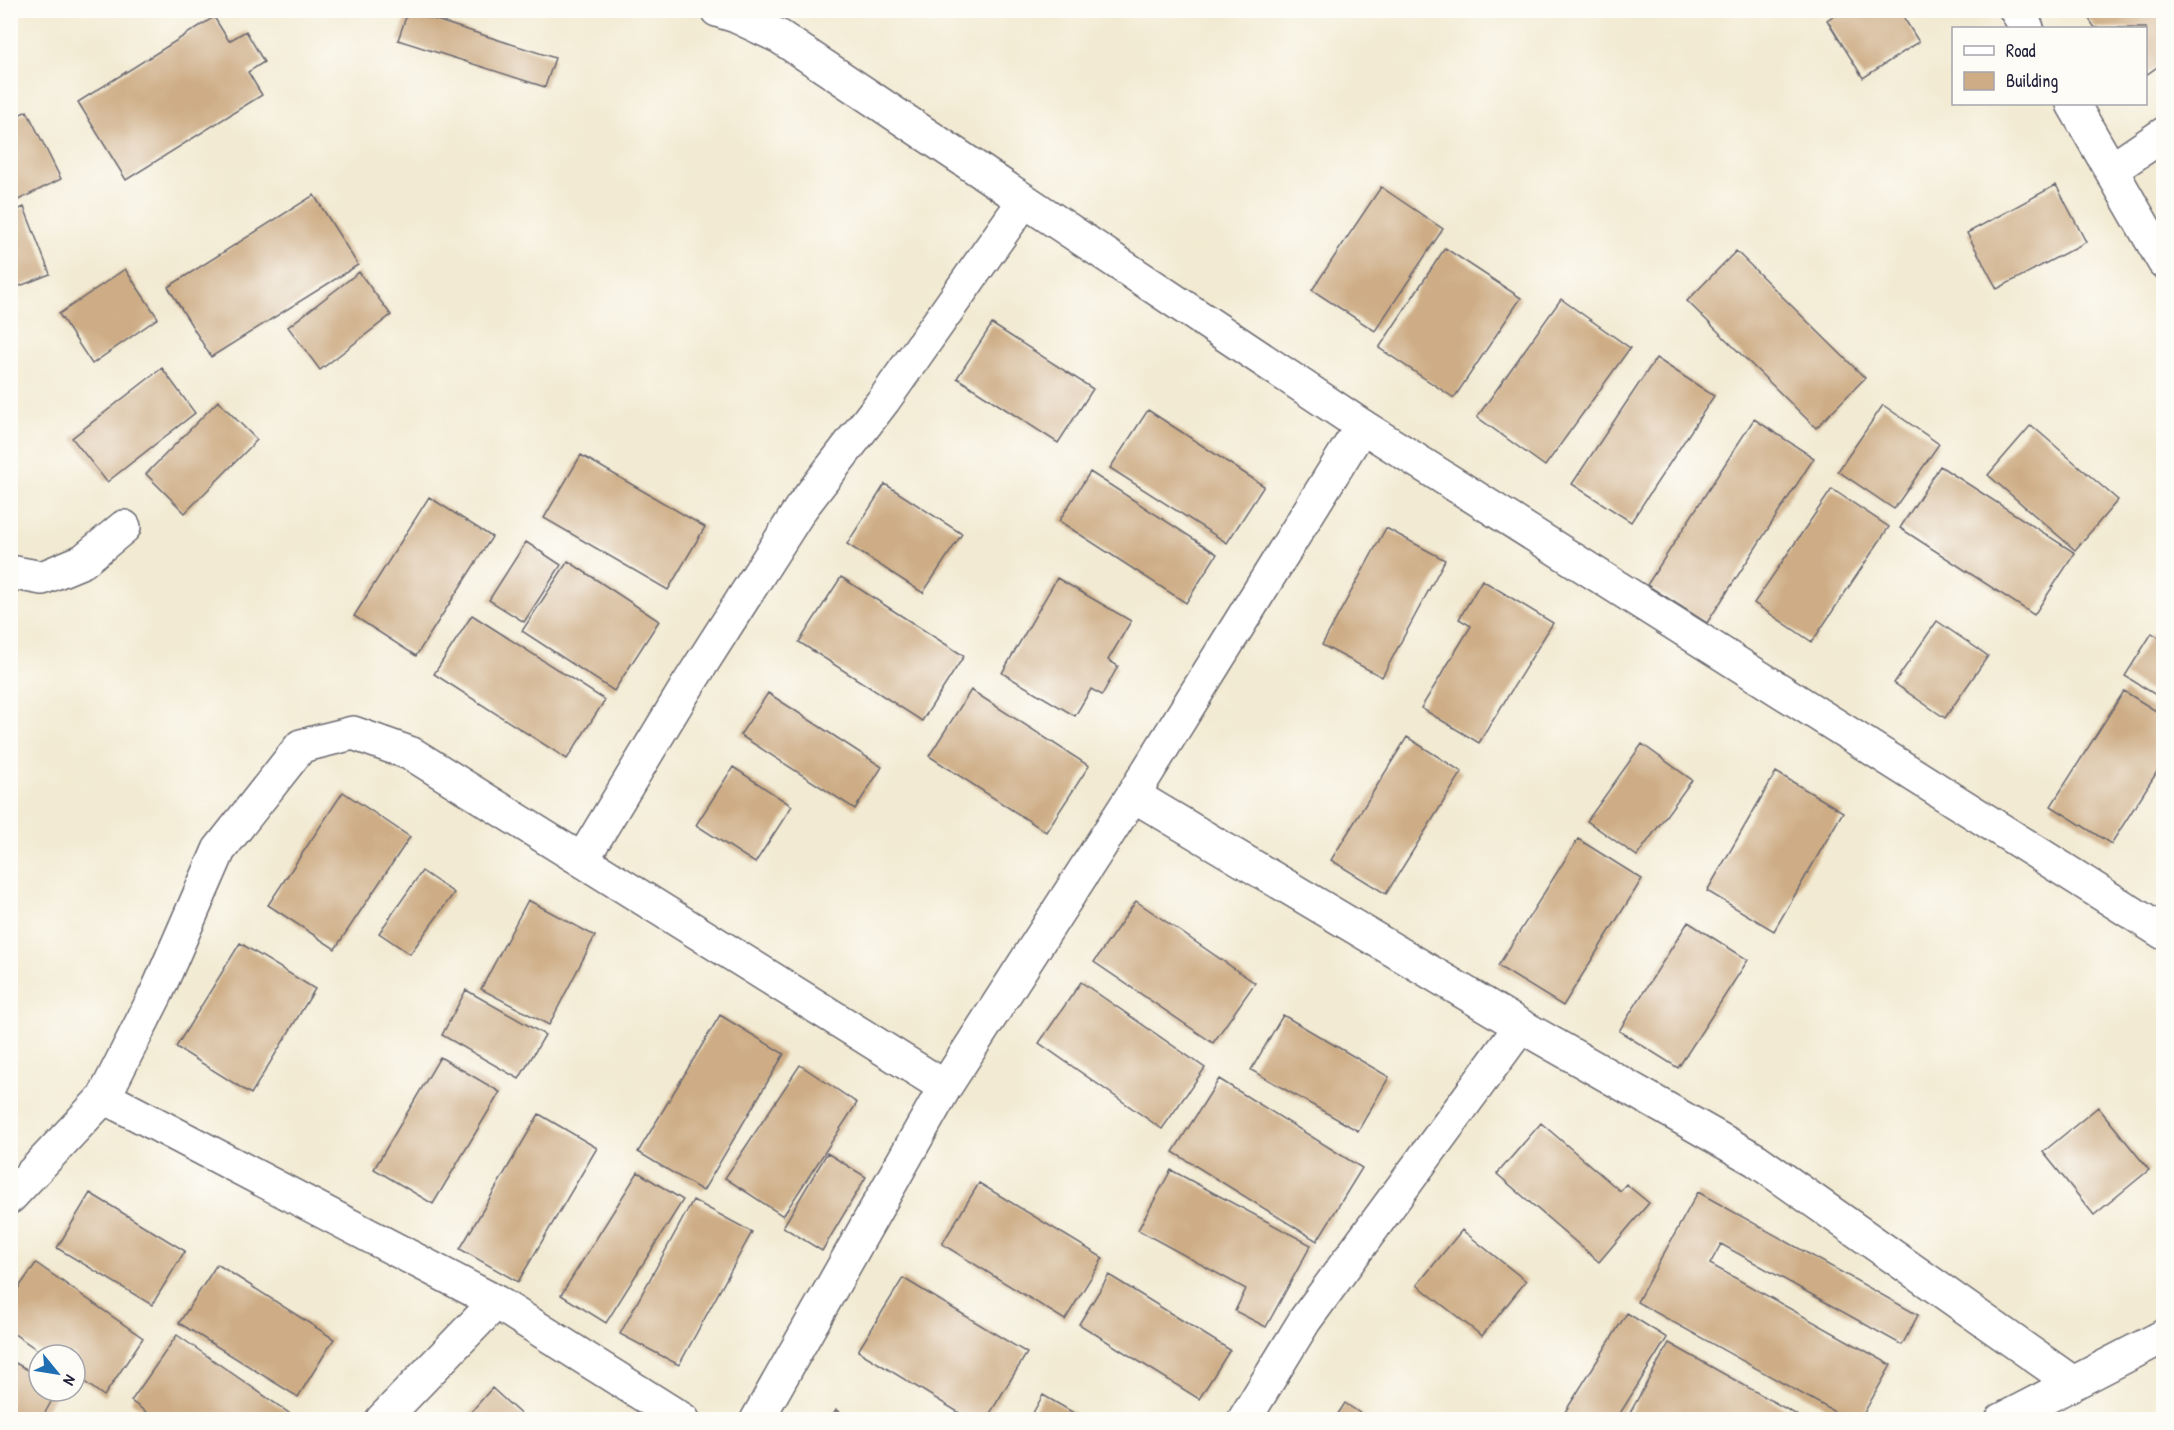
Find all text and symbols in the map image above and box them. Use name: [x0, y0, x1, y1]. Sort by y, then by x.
legend: [1952, 27, 2147, 105]
text: Road: [2006, 38, 2036, 63]
text: Building: [2006, 68, 2058, 93]
north arrow: [27, 1343, 87, 1403]
text: N: [58, 1371, 82, 1390]

